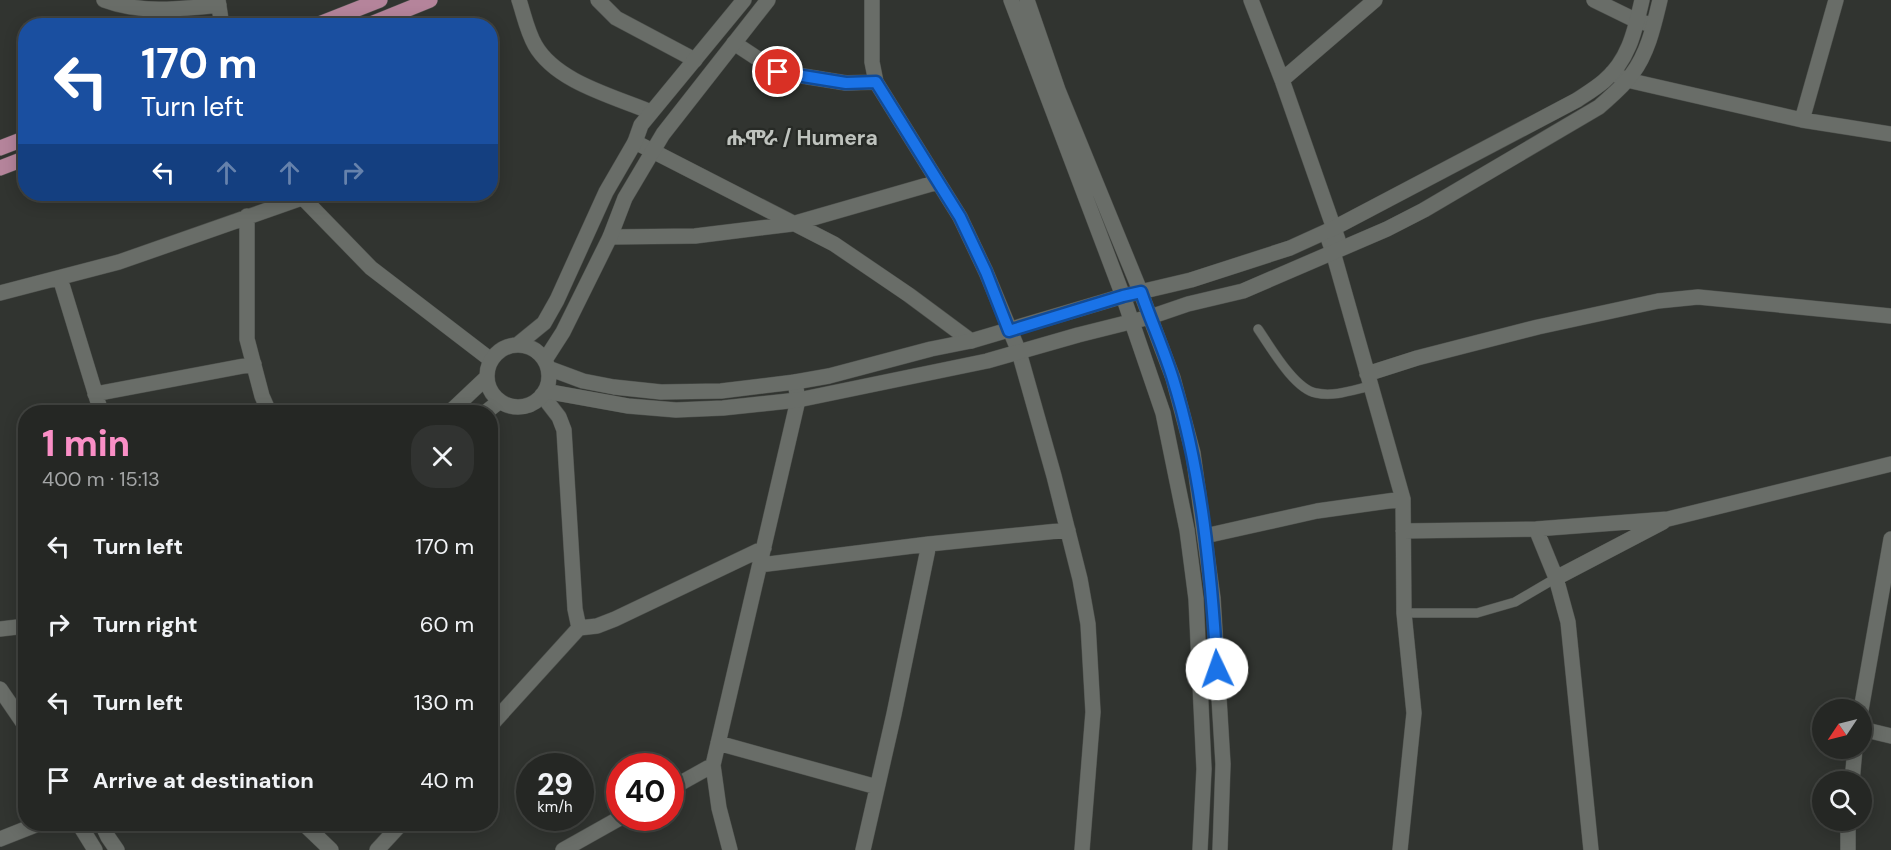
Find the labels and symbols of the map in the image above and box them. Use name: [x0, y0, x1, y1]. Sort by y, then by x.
pin: [752, 46, 803, 97]
district label: ሑሞራ / Humera: [726, 124, 878, 152]
position arrow: [1185, 637, 1249, 701]
north arrow: [1812, 699, 1872, 759]
speed limit sign: 40: [606, 753, 684, 831]

